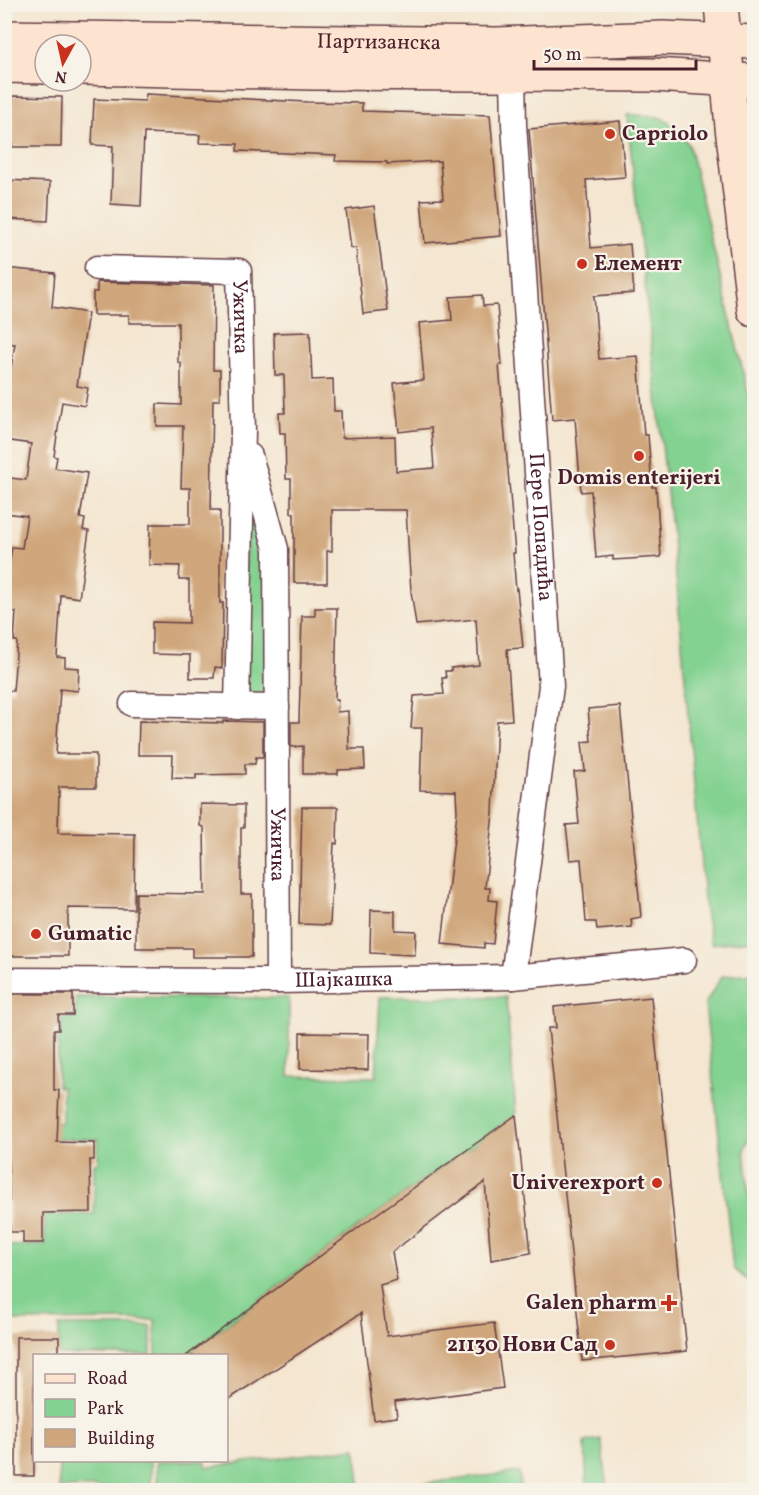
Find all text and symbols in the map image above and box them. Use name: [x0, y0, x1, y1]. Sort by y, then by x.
street label: Партизанска: [317, 27, 441, 58]
north arrow: [33, 33, 93, 93]
scale bar: [534, 33, 696, 71]
text: 50 m: [543, 43, 582, 68]
text: N: [54, 64, 68, 88]
place label: Capriolo: [622, 120, 708, 149]
marker: Capriolo: [603, 127, 617, 141]
place label: Елемент: [594, 250, 682, 279]
marker: Елемент: [575, 257, 589, 271]
street label: Ужичка: [225, 279, 256, 355]
marker: Domis enterijeri: [632, 449, 646, 463]
street label: Пере Попадића: [521, 452, 560, 602]
place label: Domis enterijeri: [557, 464, 721, 493]
street label: Ужичка: [263, 807, 292, 882]
place label: Gumatic: [48, 920, 132, 949]
marker: Gumatic: [29, 927, 43, 941]
street label: Шајкашка: [295, 965, 393, 995]
place label: Univerexport: [512, 1169, 645, 1198]
marker: Univerexport: [650, 1176, 664, 1190]
place label: Galen pharm: [526, 1289, 657, 1318]
marker: Galen pharm: [662, 1296, 676, 1310]
place label: 21130 Нови Сад: [447, 1331, 598, 1360]
marker: 21130 Нови Сад: [603, 1338, 617, 1352]
legend: [33, 1354, 228, 1462]
text: Road: [87, 1367, 128, 1392]
text: Park: [87, 1397, 124, 1422]
text: Building: [87, 1427, 155, 1452]

